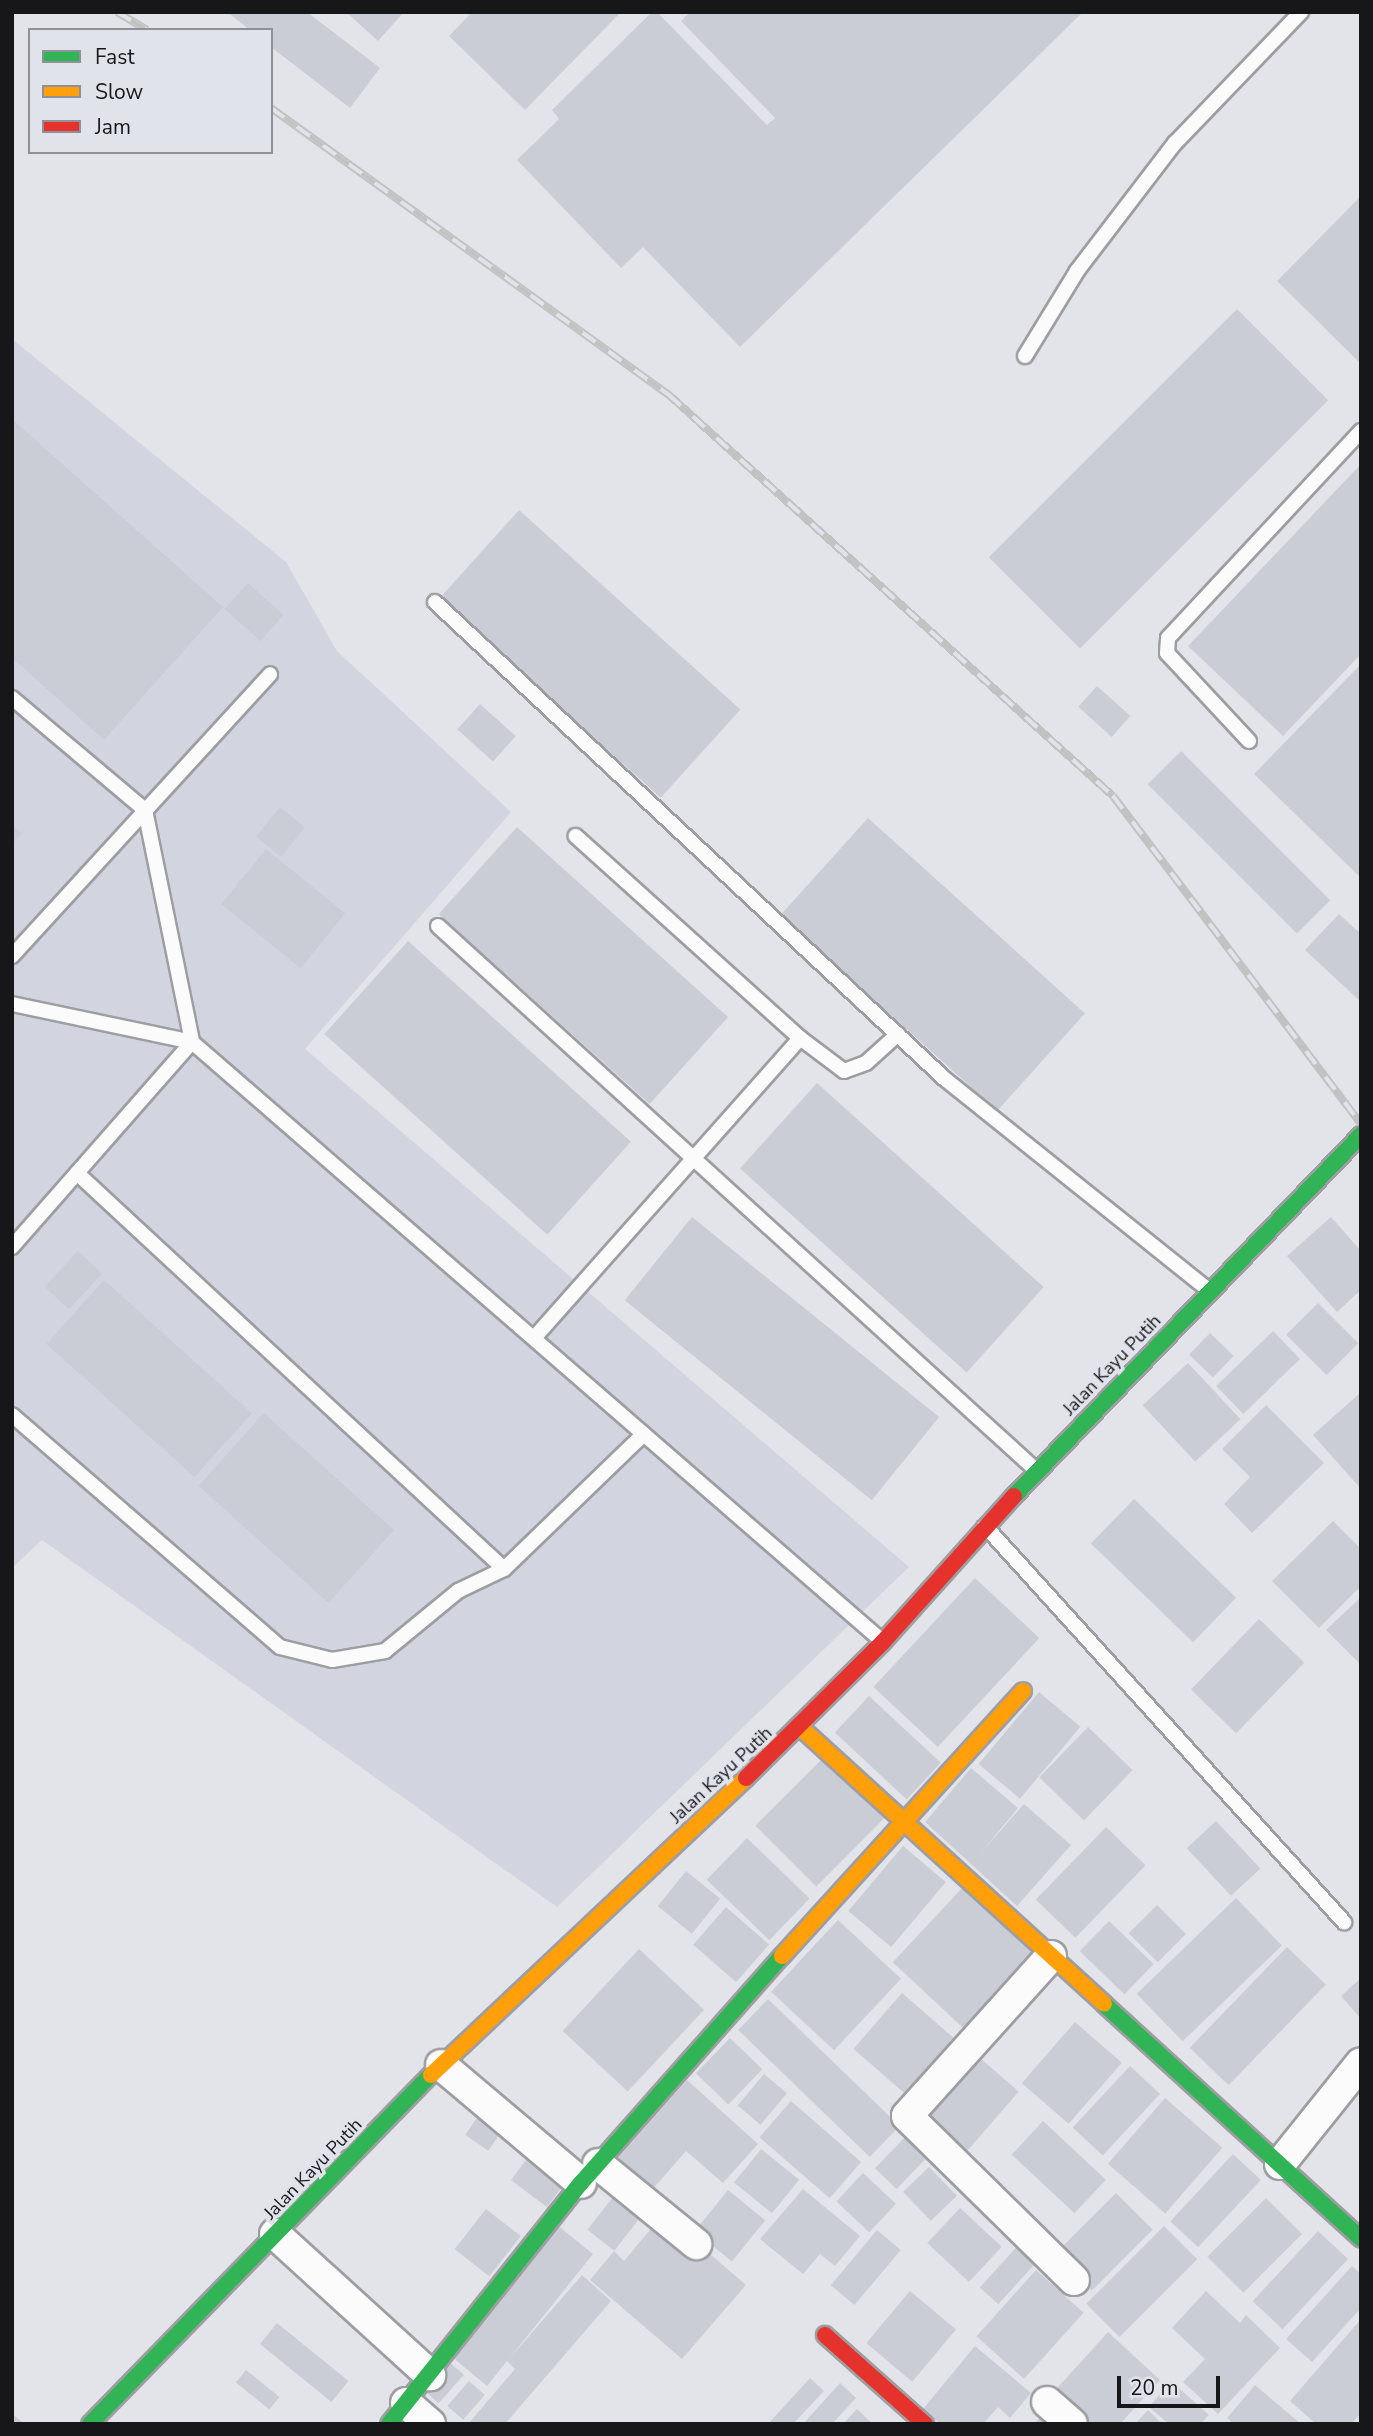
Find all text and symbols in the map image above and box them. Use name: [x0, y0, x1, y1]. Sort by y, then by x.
legend: [28, 28, 273, 154]
text: Fast: [95, 43, 135, 71]
text: Slow: [95, 78, 143, 106]
text: Jam: [95, 113, 131, 141]
street label: Jalan Kayu Putih: [1058, 1310, 1166, 1420]
street label: Jalan Kayu Putih: [665, 1722, 777, 1828]
street label: Jalan Kayu Putih: [259, 2114, 367, 2224]
scale bar: [1121, 2362, 1224, 2406]
text: 20 m: [1130, 2374, 1179, 2402]

